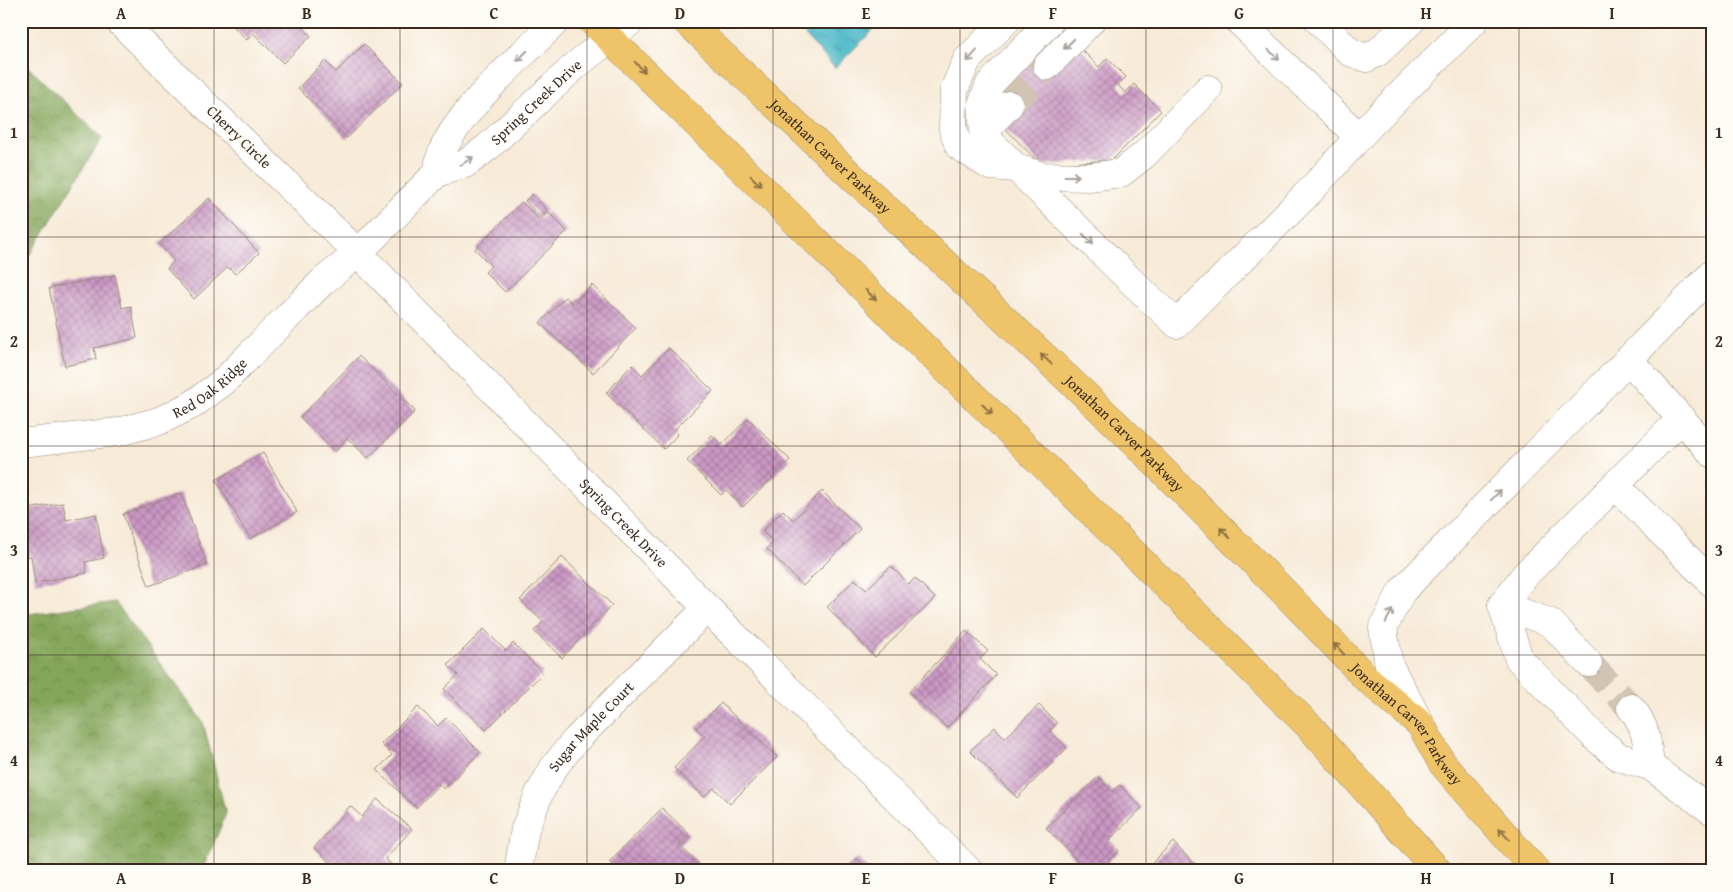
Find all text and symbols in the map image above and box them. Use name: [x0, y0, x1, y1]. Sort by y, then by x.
text: A: [116, 1, 127, 25]
text: B: [302, 1, 312, 25]
text: C: [489, 1, 499, 25]
text: D: [675, 1, 685, 25]
text: E: [862, 1, 871, 25]
text: F: [1049, 1, 1057, 25]
text: G: [1234, 1, 1244, 25]
text: H: [1420, 1, 1432, 25]
text: I: [1609, 1, 1615, 25]
one-way arrow: [1063, 37, 1075, 50]
one-way arrow: [1268, 49, 1280, 61]
one-way arrow: [516, 50, 528, 62]
one-way arrow: [966, 50, 978, 63]
street label: Spring Creek Drive: [486, 54, 586, 150]
one-way arrow: [634, 61, 646, 74]
street label: Jonathan Carver Parkway: [764, 92, 897, 219]
street label: Cherry Circle: [202, 100, 276, 173]
text: 1: [10, 120, 18, 144]
text: 1: [1715, 120, 1723, 144]
one-way arrow: [460, 156, 474, 166]
one-way arrow: [1063, 172, 1079, 181]
one-way arrow: [749, 175, 761, 187]
one-way arrow: [1082, 233, 1094, 245]
one-way arrow: [865, 289, 877, 301]
text: 2: [10, 329, 18, 353]
text: 2: [1715, 329, 1723, 353]
street label: Red Oak Ridge: [169, 353, 252, 423]
one-way arrow: [1040, 353, 1052, 365]
street label: Jonathan Carver Parkway: [1059, 369, 1190, 497]
one-way arrow: [981, 403, 993, 415]
street label: Spring Creek Drive: [575, 473, 673, 572]
one-way arrow: [1490, 489, 1502, 501]
one-way arrow: [1219, 527, 1231, 539]
text: 3: [10, 538, 18, 562]
text: 3: [1715, 538, 1723, 562]
one-way arrow: [1385, 609, 1394, 624]
one-way arrow: [1333, 643, 1345, 655]
street label: Jonathan Carver Parkway: [1345, 656, 1468, 790]
street label: Sugar Maple Court: [543, 676, 639, 775]
text: 4: [10, 748, 18, 772]
text: 4: [1715, 748, 1723, 772]
one-way arrow: [1498, 828, 1510, 841]
text: A: [116, 866, 127, 890]
text: B: [302, 866, 312, 890]
text: C: [489, 866, 499, 890]
text: D: [675, 866, 685, 890]
text: E: [862, 866, 871, 890]
text: F: [1049, 866, 1057, 890]
text: G: [1234, 866, 1244, 890]
text: H: [1420, 866, 1432, 890]
text: I: [1609, 866, 1615, 890]

